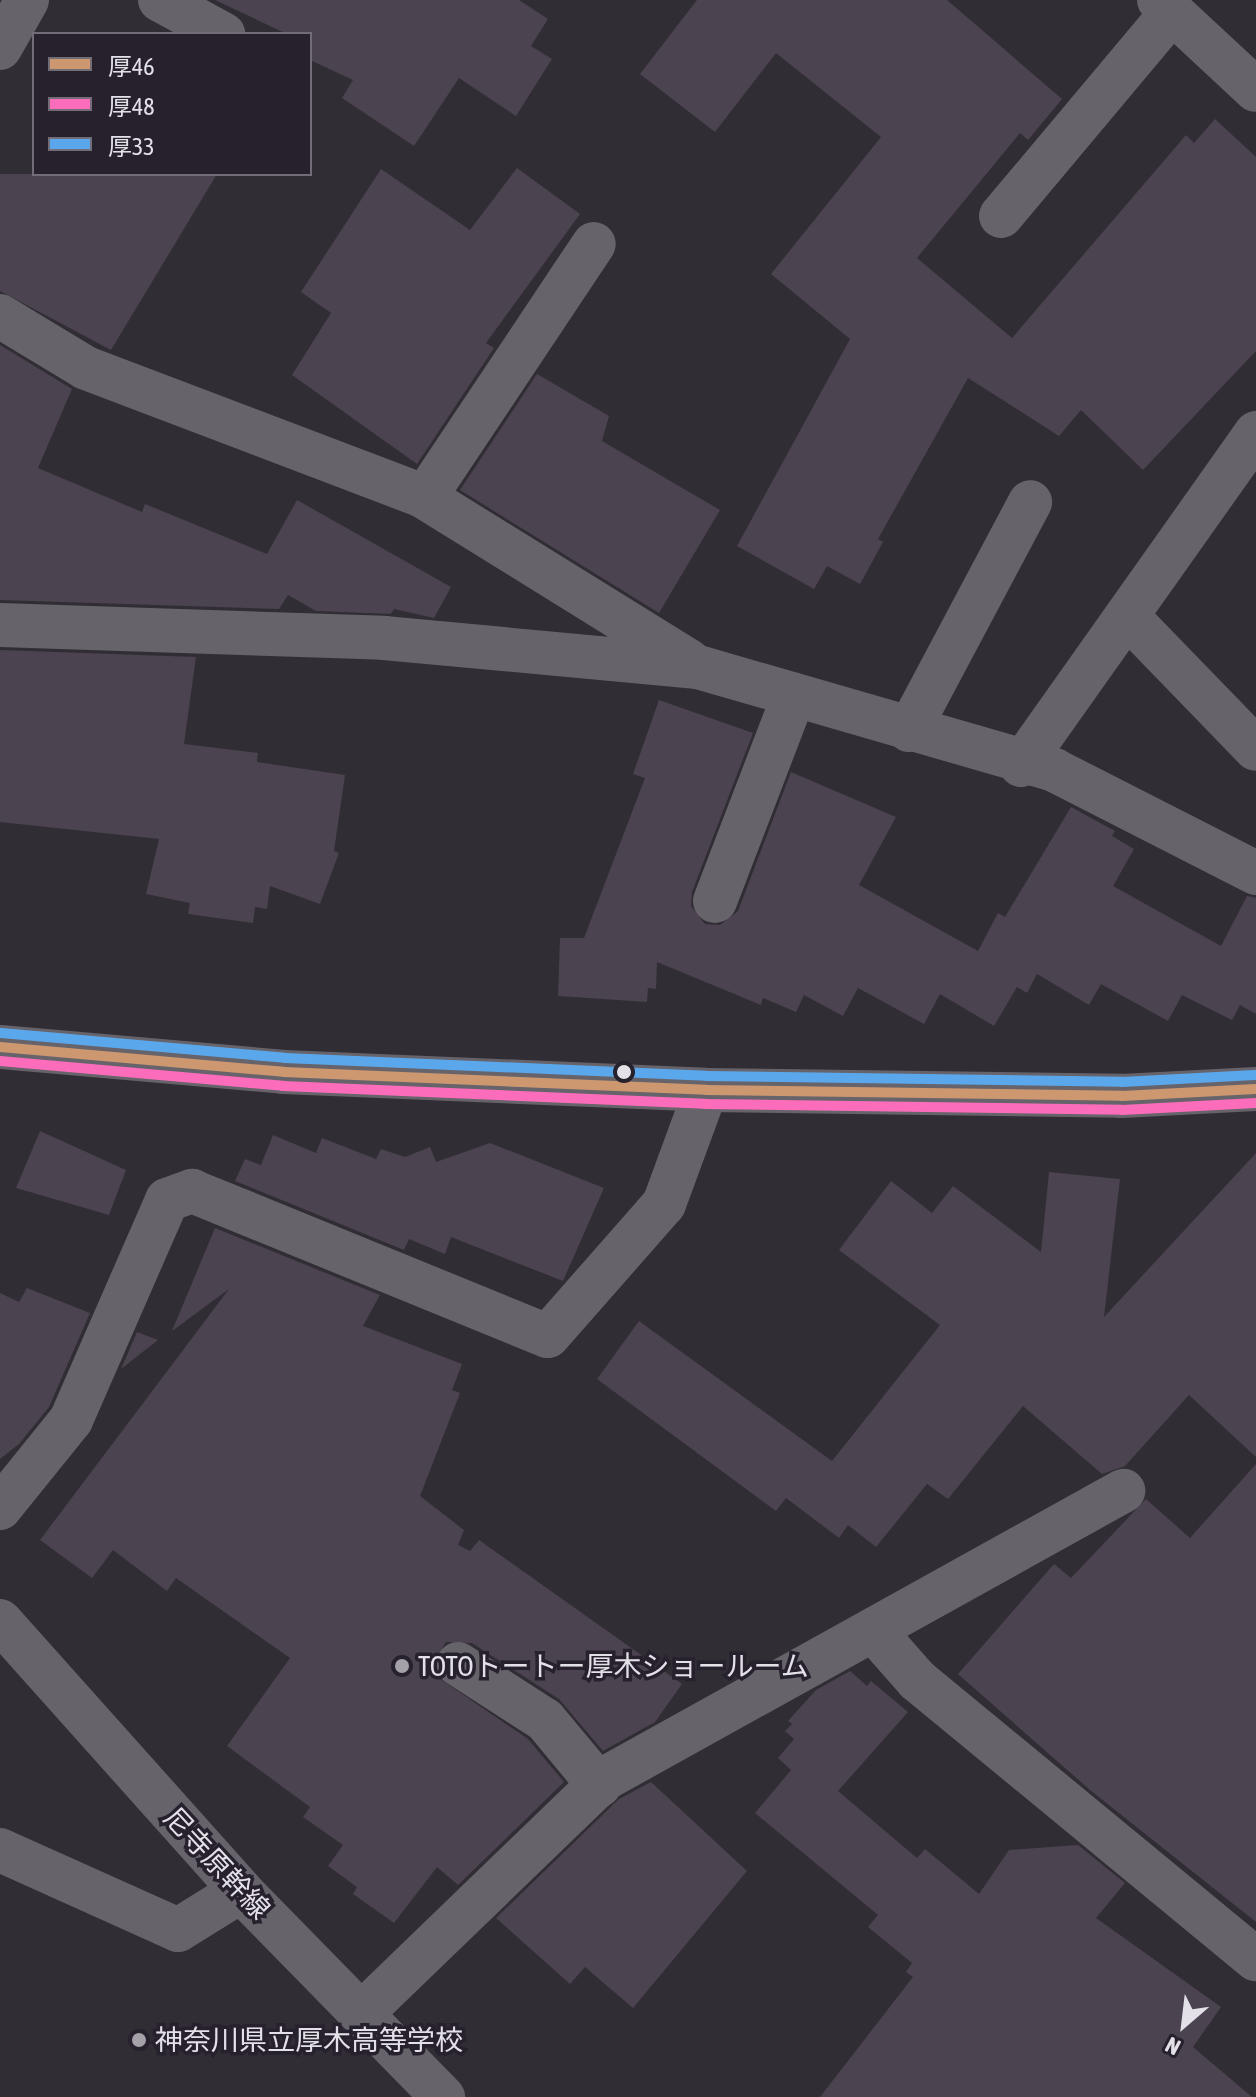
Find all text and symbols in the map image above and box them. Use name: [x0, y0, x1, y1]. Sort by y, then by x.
legend: [32, 32, 312, 176]
text: 厚46: [108, 53, 155, 80]
text: 厚48: [108, 93, 155, 120]
text: 厚33: [108, 133, 155, 160]
unlabelled marker: [616, 1064, 632, 1080]
place label: TOTOトートー厚木ショールーム: [418, 1649, 810, 1683]
marker: TOTOトートー厚木ショールーム: [393, 1657, 411, 1675]
street label: 尼寺原幹線: [157, 1800, 277, 1926]
north arrow: [1144, 1985, 1224, 2065]
place label: 神奈川県立厚木高等学校: [155, 2023, 463, 2057]
marker: 神奈川県立厚木高等学校: [130, 2031, 148, 2049]
text: N: [1161, 2032, 1185, 2061]

